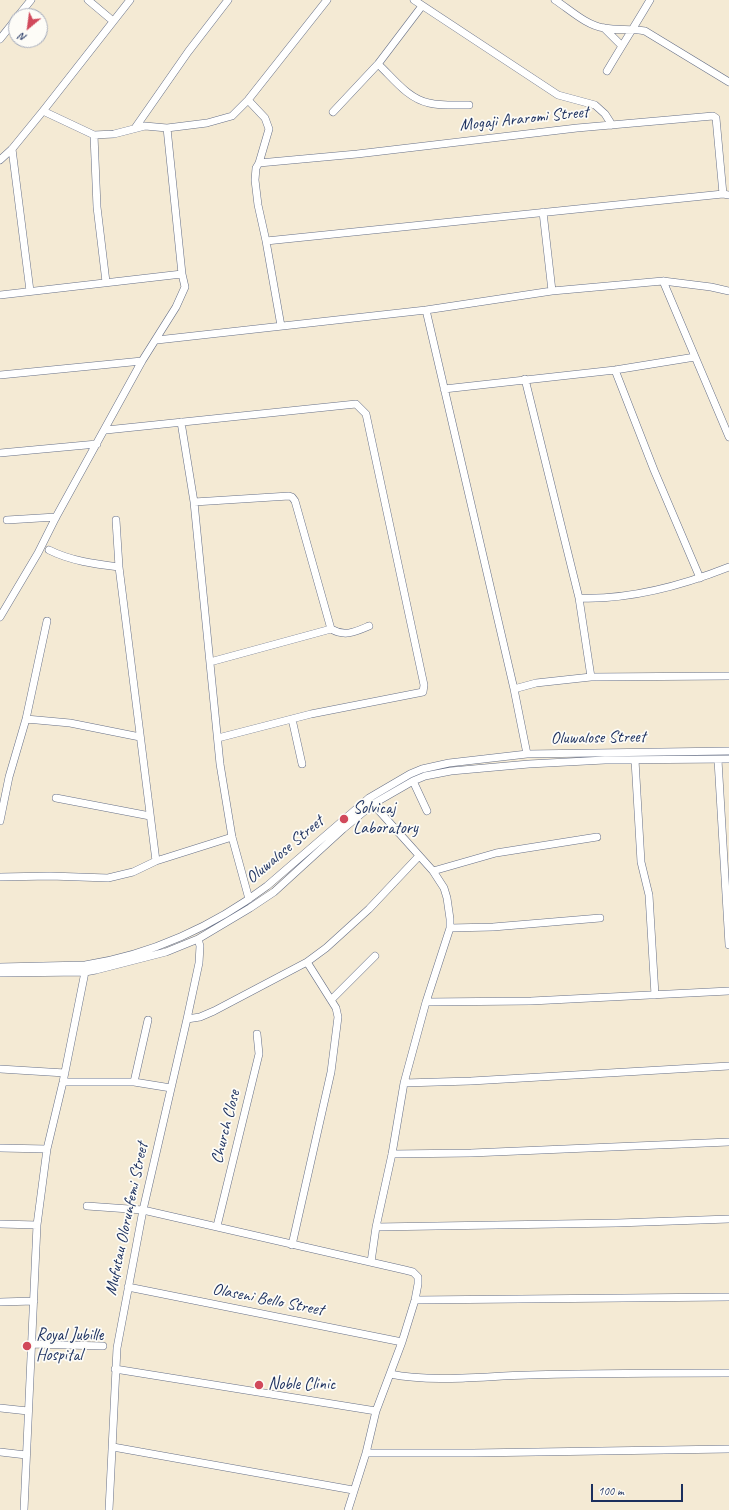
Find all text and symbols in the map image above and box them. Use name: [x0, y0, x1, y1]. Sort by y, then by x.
north arrow: [8, 8, 48, 48]
text: N: [16, 30, 29, 45]
street label: Mogaji Araromi Street: [458, 102, 590, 136]
street label: Oluwalose Street: [550, 727, 646, 749]
place label: Solvicaj Laboratory: [353, 799, 418, 839]
street label: Oluwalose Street: [242, 812, 328, 888]
marker: Solvicaj Laboratory: [338, 813, 350, 825]
street label: Church Close: [207, 1088, 245, 1166]
street label: Mufutau Olorunfemi Street: [101, 1141, 153, 1297]
street label: Olaseni Bello Street: [211, 1279, 325, 1321]
place label: Royal Jubille Hospital: [36, 1326, 103, 1366]
marker: Royal Jubille Hospital: [21, 1340, 33, 1352]
place label: Noble Clinic: [268, 1375, 335, 1395]
marker: Noble Clinic: [253, 1379, 265, 1391]
scale bar: [593, 1476, 685, 1502]
text: 100 m: [598, 1483, 624, 1499]

